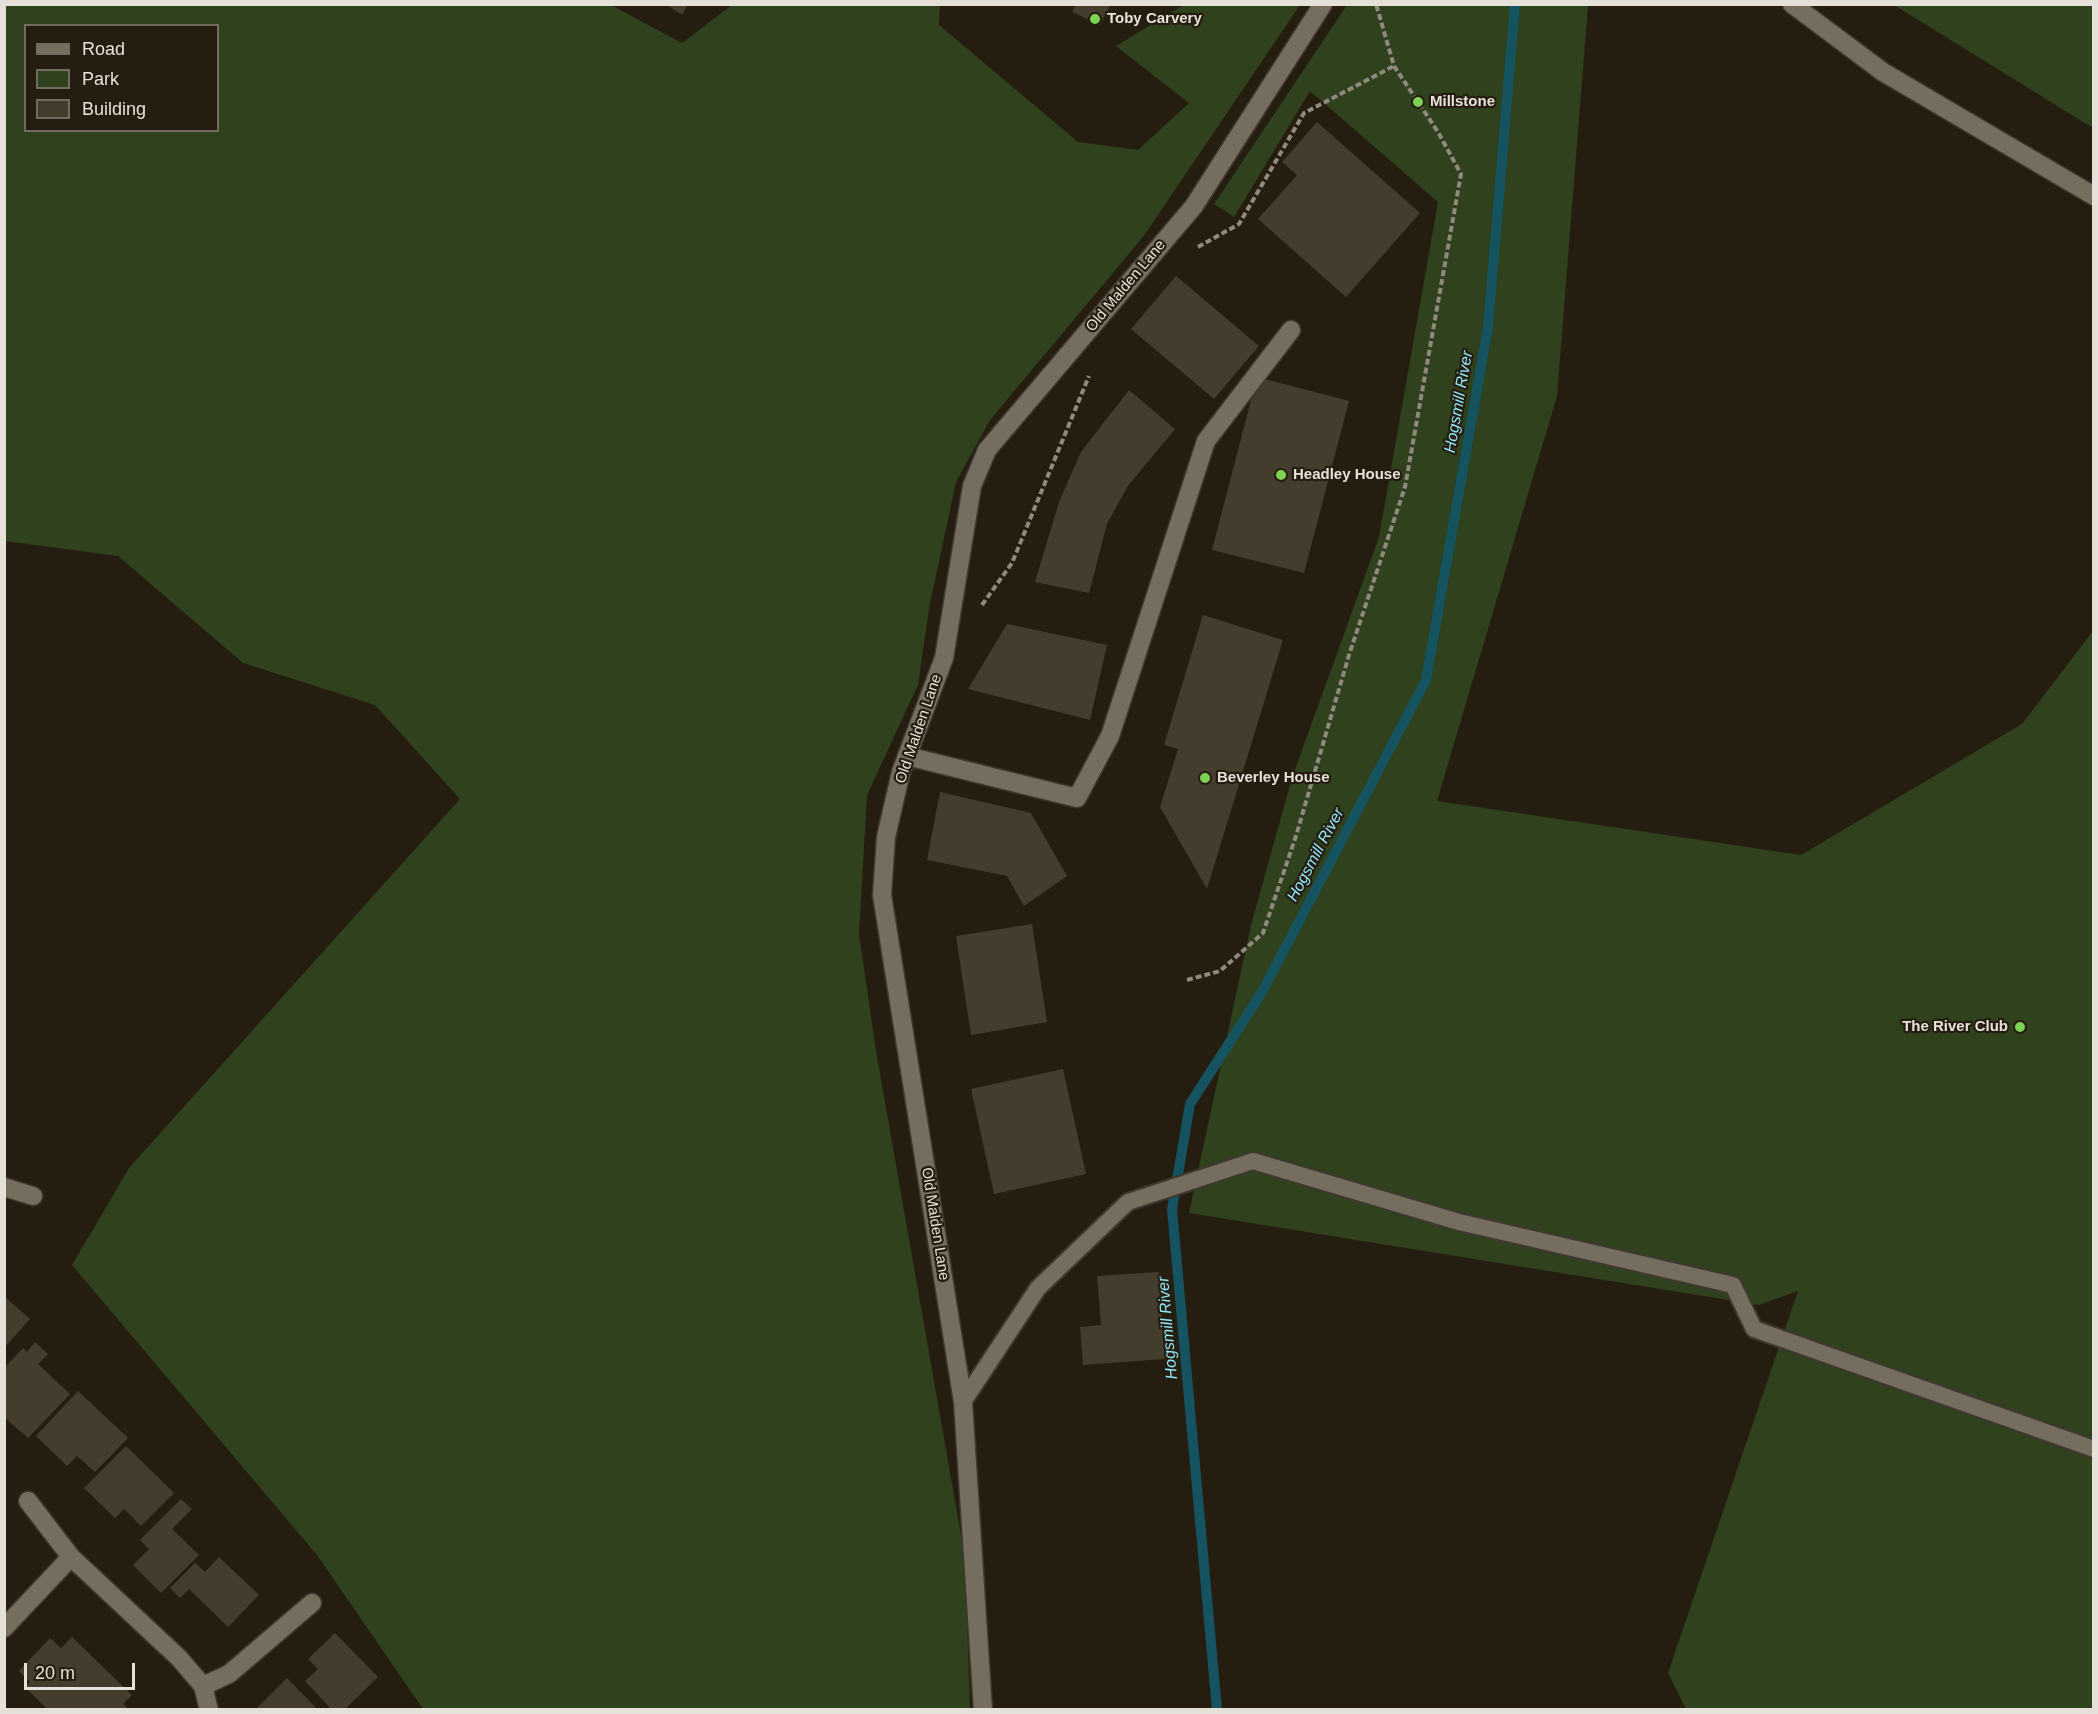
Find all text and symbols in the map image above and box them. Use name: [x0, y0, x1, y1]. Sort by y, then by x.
place label: Toby Carvery: [1107, 10, 1202, 28]
marker: Toby Carvery: [1088, 12, 1102, 26]
legend: [24, 24, 219, 132]
text: Road: [82, 39, 125, 59]
text: Park: [82, 69, 119, 89]
place label: Millstone: [1430, 93, 1495, 111]
marker: Millstone: [1411, 95, 1425, 109]
text: Building: [82, 99, 146, 119]
street label: Old Malden Lane: [1082, 236, 1170, 336]
water label: Hogsmill River: [1441, 350, 1477, 454]
place label: Headley House: [1293, 466, 1401, 484]
marker: Headley House: [1274, 468, 1288, 482]
street label: Old Malden Lane: [892, 672, 946, 786]
place label: Beverley House: [1217, 769, 1330, 787]
marker: Beverley House: [1198, 771, 1212, 785]
water label: Hogsmill River: [1283, 805, 1349, 905]
place label: The River Club: [1902, 1018, 2008, 1036]
marker: The River Club: [2013, 1020, 2027, 1034]
street label: Old Malden Lane: [917, 1166, 953, 1282]
water label: Hogsmill River: [1154, 1276, 1182, 1380]
scale bar: [27, 1651, 138, 1689]
text: 20 m: [35, 1663, 75, 1683]

